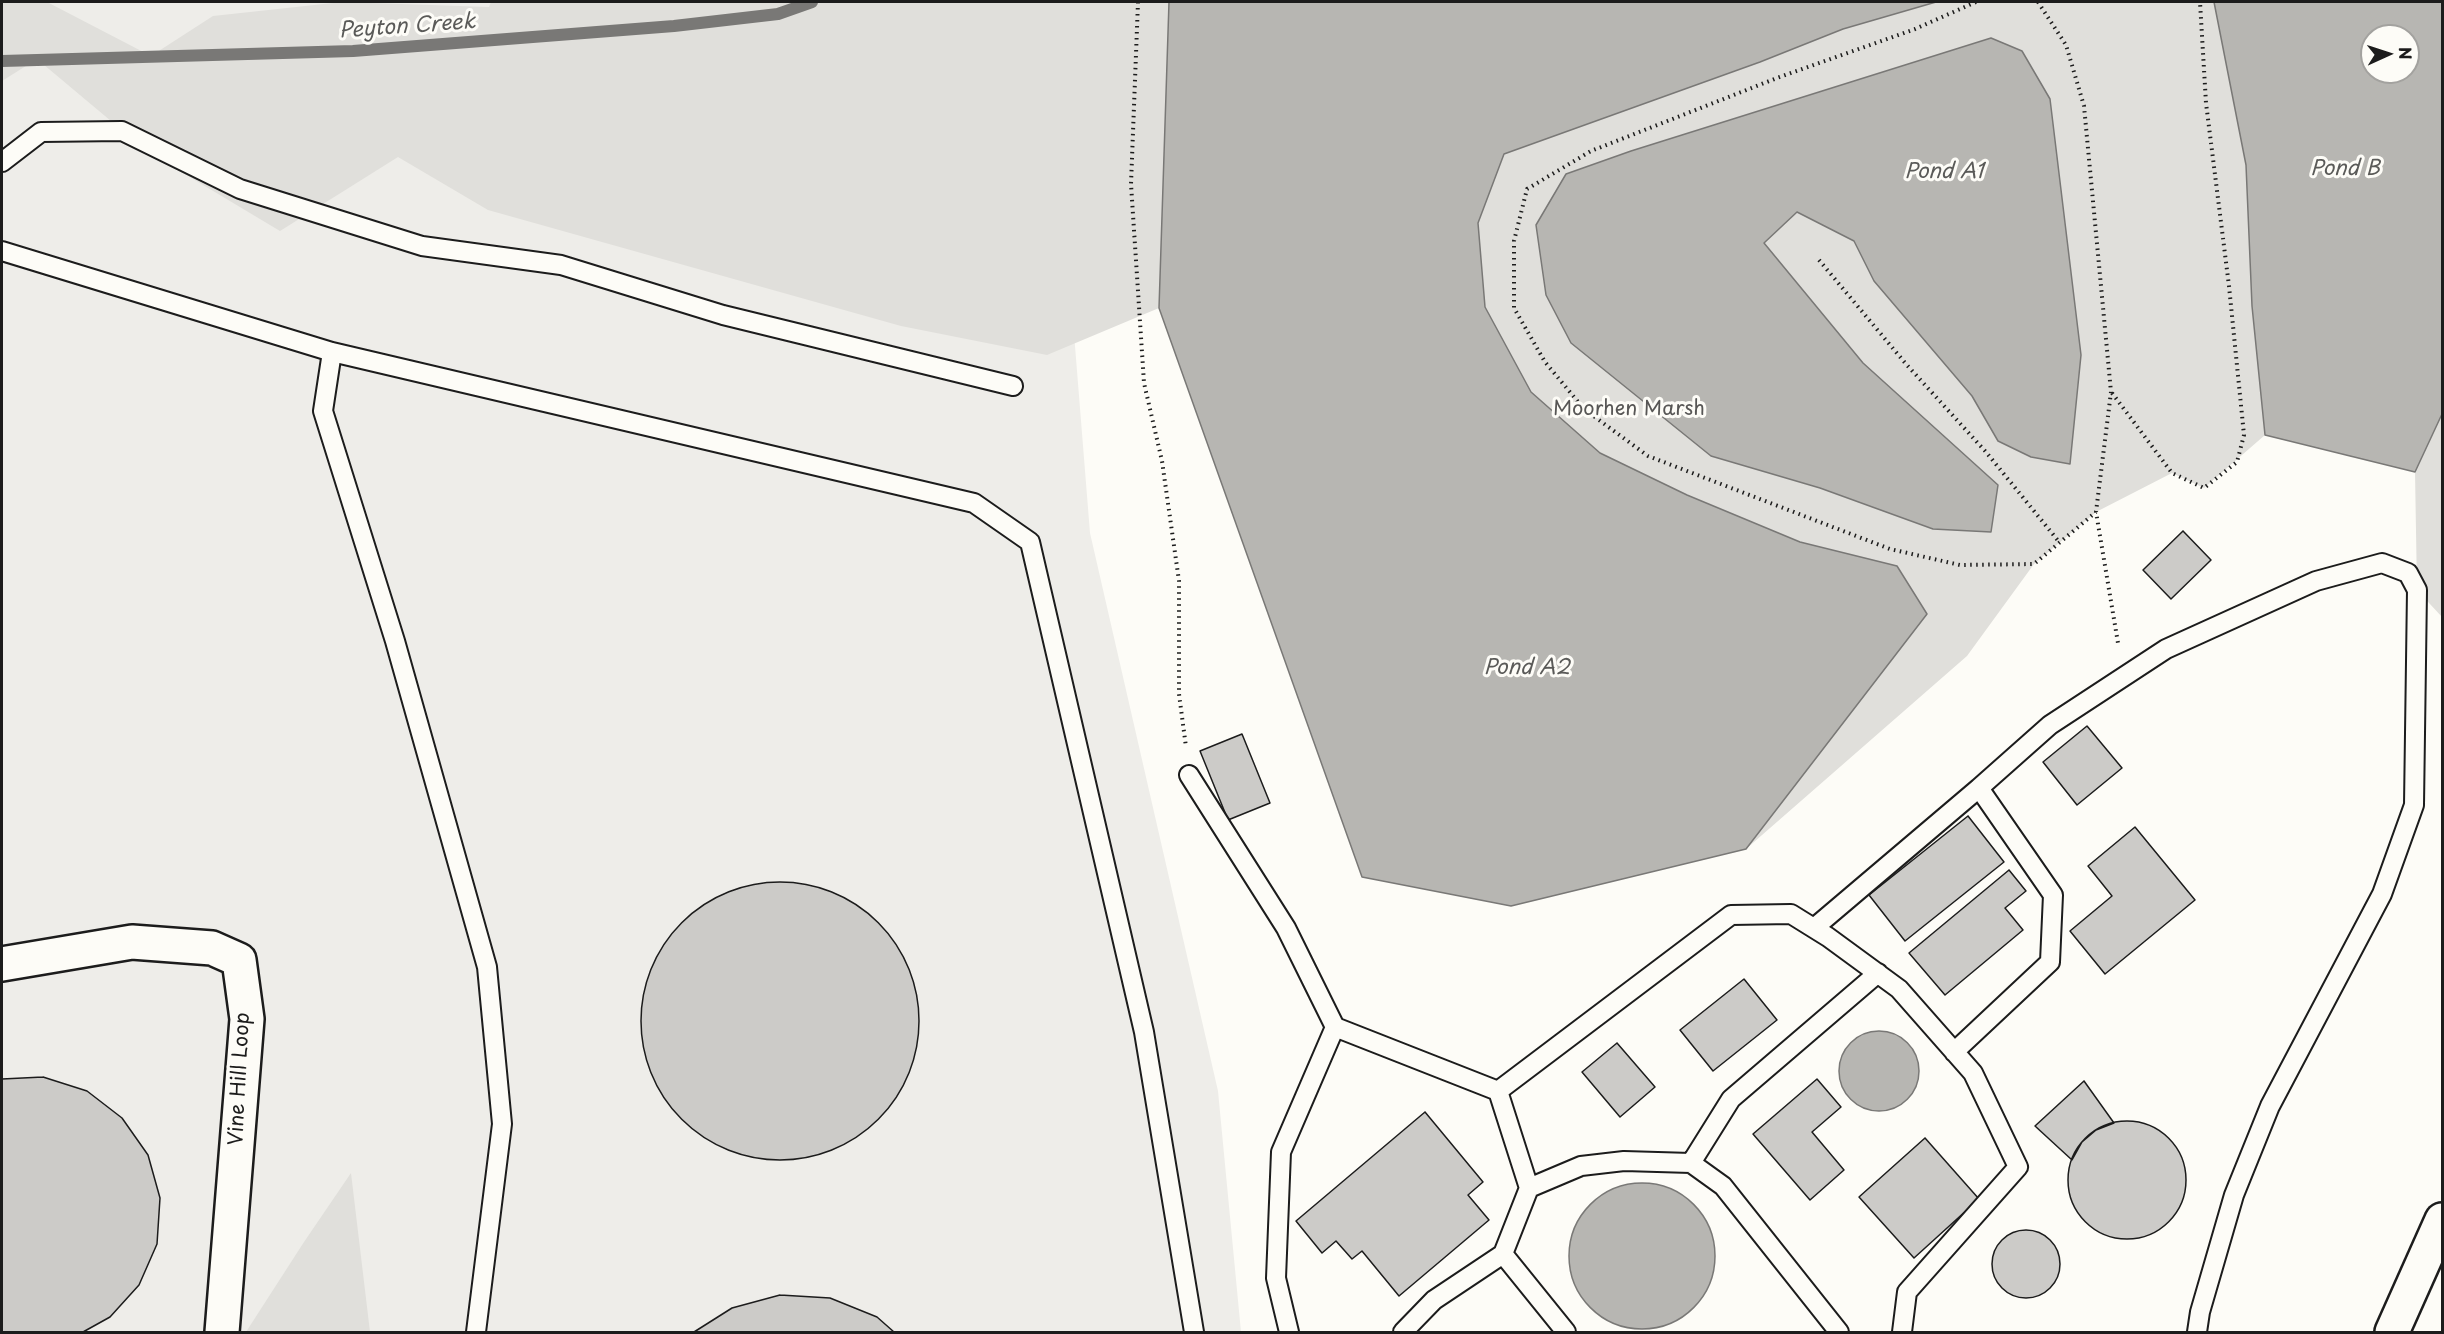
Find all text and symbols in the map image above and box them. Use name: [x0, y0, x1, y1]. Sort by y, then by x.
water label: Peyton Creek: [338, 10, 476, 44]
north arrow: [2360, 24, 2420, 84]
text: N: [2394, 46, 2418, 60]
water label: Pond B: [2310, 156, 2380, 182]
water label: Pond A1: [1905, 159, 1983, 185]
park label: Moorhen Marsh: [1553, 397, 1705, 421]
water label: Pond A2: [1484, 655, 1570, 681]
street label: Vine Hill Loop: [225, 1012, 255, 1146]

